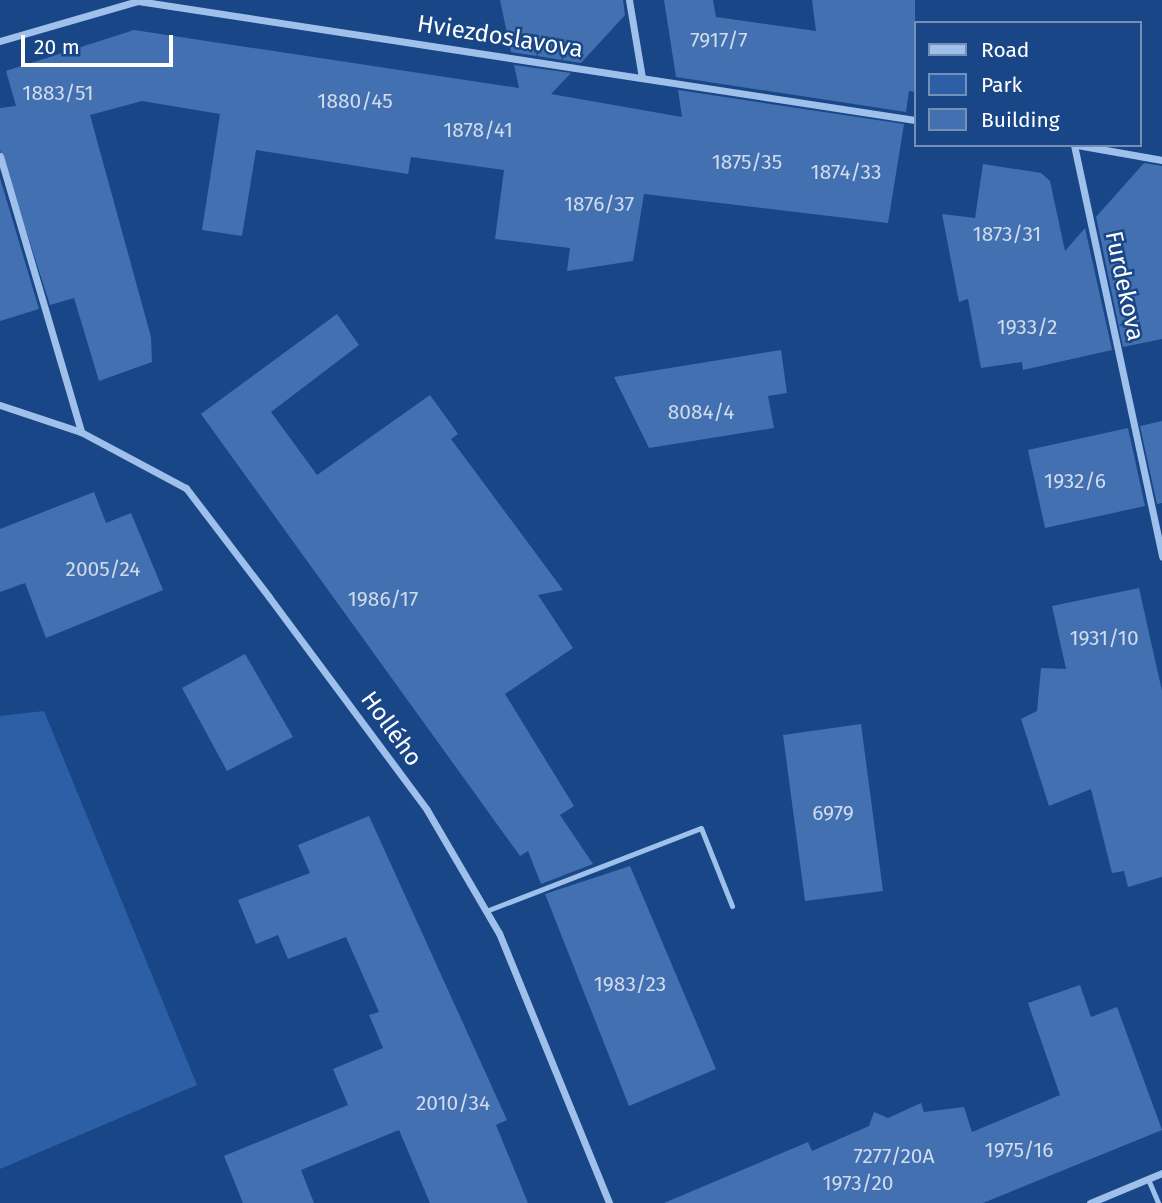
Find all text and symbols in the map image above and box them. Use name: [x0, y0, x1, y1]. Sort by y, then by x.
street label: Hviezdoslavova: [415, 10, 585, 64]
scale bar: [24, 21, 177, 65]
legend: [914, 21, 1141, 147]
house number: 7917/7: [690, 27, 748, 53]
text: 20 m: [34, 34, 80, 60]
text: Road: [981, 37, 1029, 63]
text: Park: [981, 72, 1022, 98]
house number: 1883/51: [22, 80, 94, 106]
house number: 1880/45: [317, 88, 393, 114]
text: Building: [981, 107, 1060, 133]
house number: 1878/41: [443, 117, 513, 143]
house number: 1875/35: [712, 149, 782, 175]
house number: 1874/33: [811, 159, 881, 185]
house number: 1876/37: [564, 191, 634, 217]
house number: 1873/31: [973, 221, 1041, 247]
street label: Furdekova: [1098, 229, 1150, 343]
house number: 1933/2: [997, 314, 1057, 340]
house number: 8084/4: [668, 399, 734, 425]
house number: 1932/6: [1044, 468, 1106, 494]
house number: 2005/24: [65, 556, 141, 582]
house number: 1986/17: [348, 586, 418, 612]
house number: 1931/10: [1069, 625, 1139, 651]
street label: Hollého: [354, 686, 428, 772]
house number: 6979: [812, 800, 854, 826]
house number: 1983/23: [594, 971, 666, 997]
house number: 2010/34: [416, 1090, 490, 1116]
house number: 1975/16: [985, 1137, 1053, 1163]
house number: 7277/20A: [853, 1143, 935, 1169]
house number: 1973/20: [822, 1170, 894, 1196]

